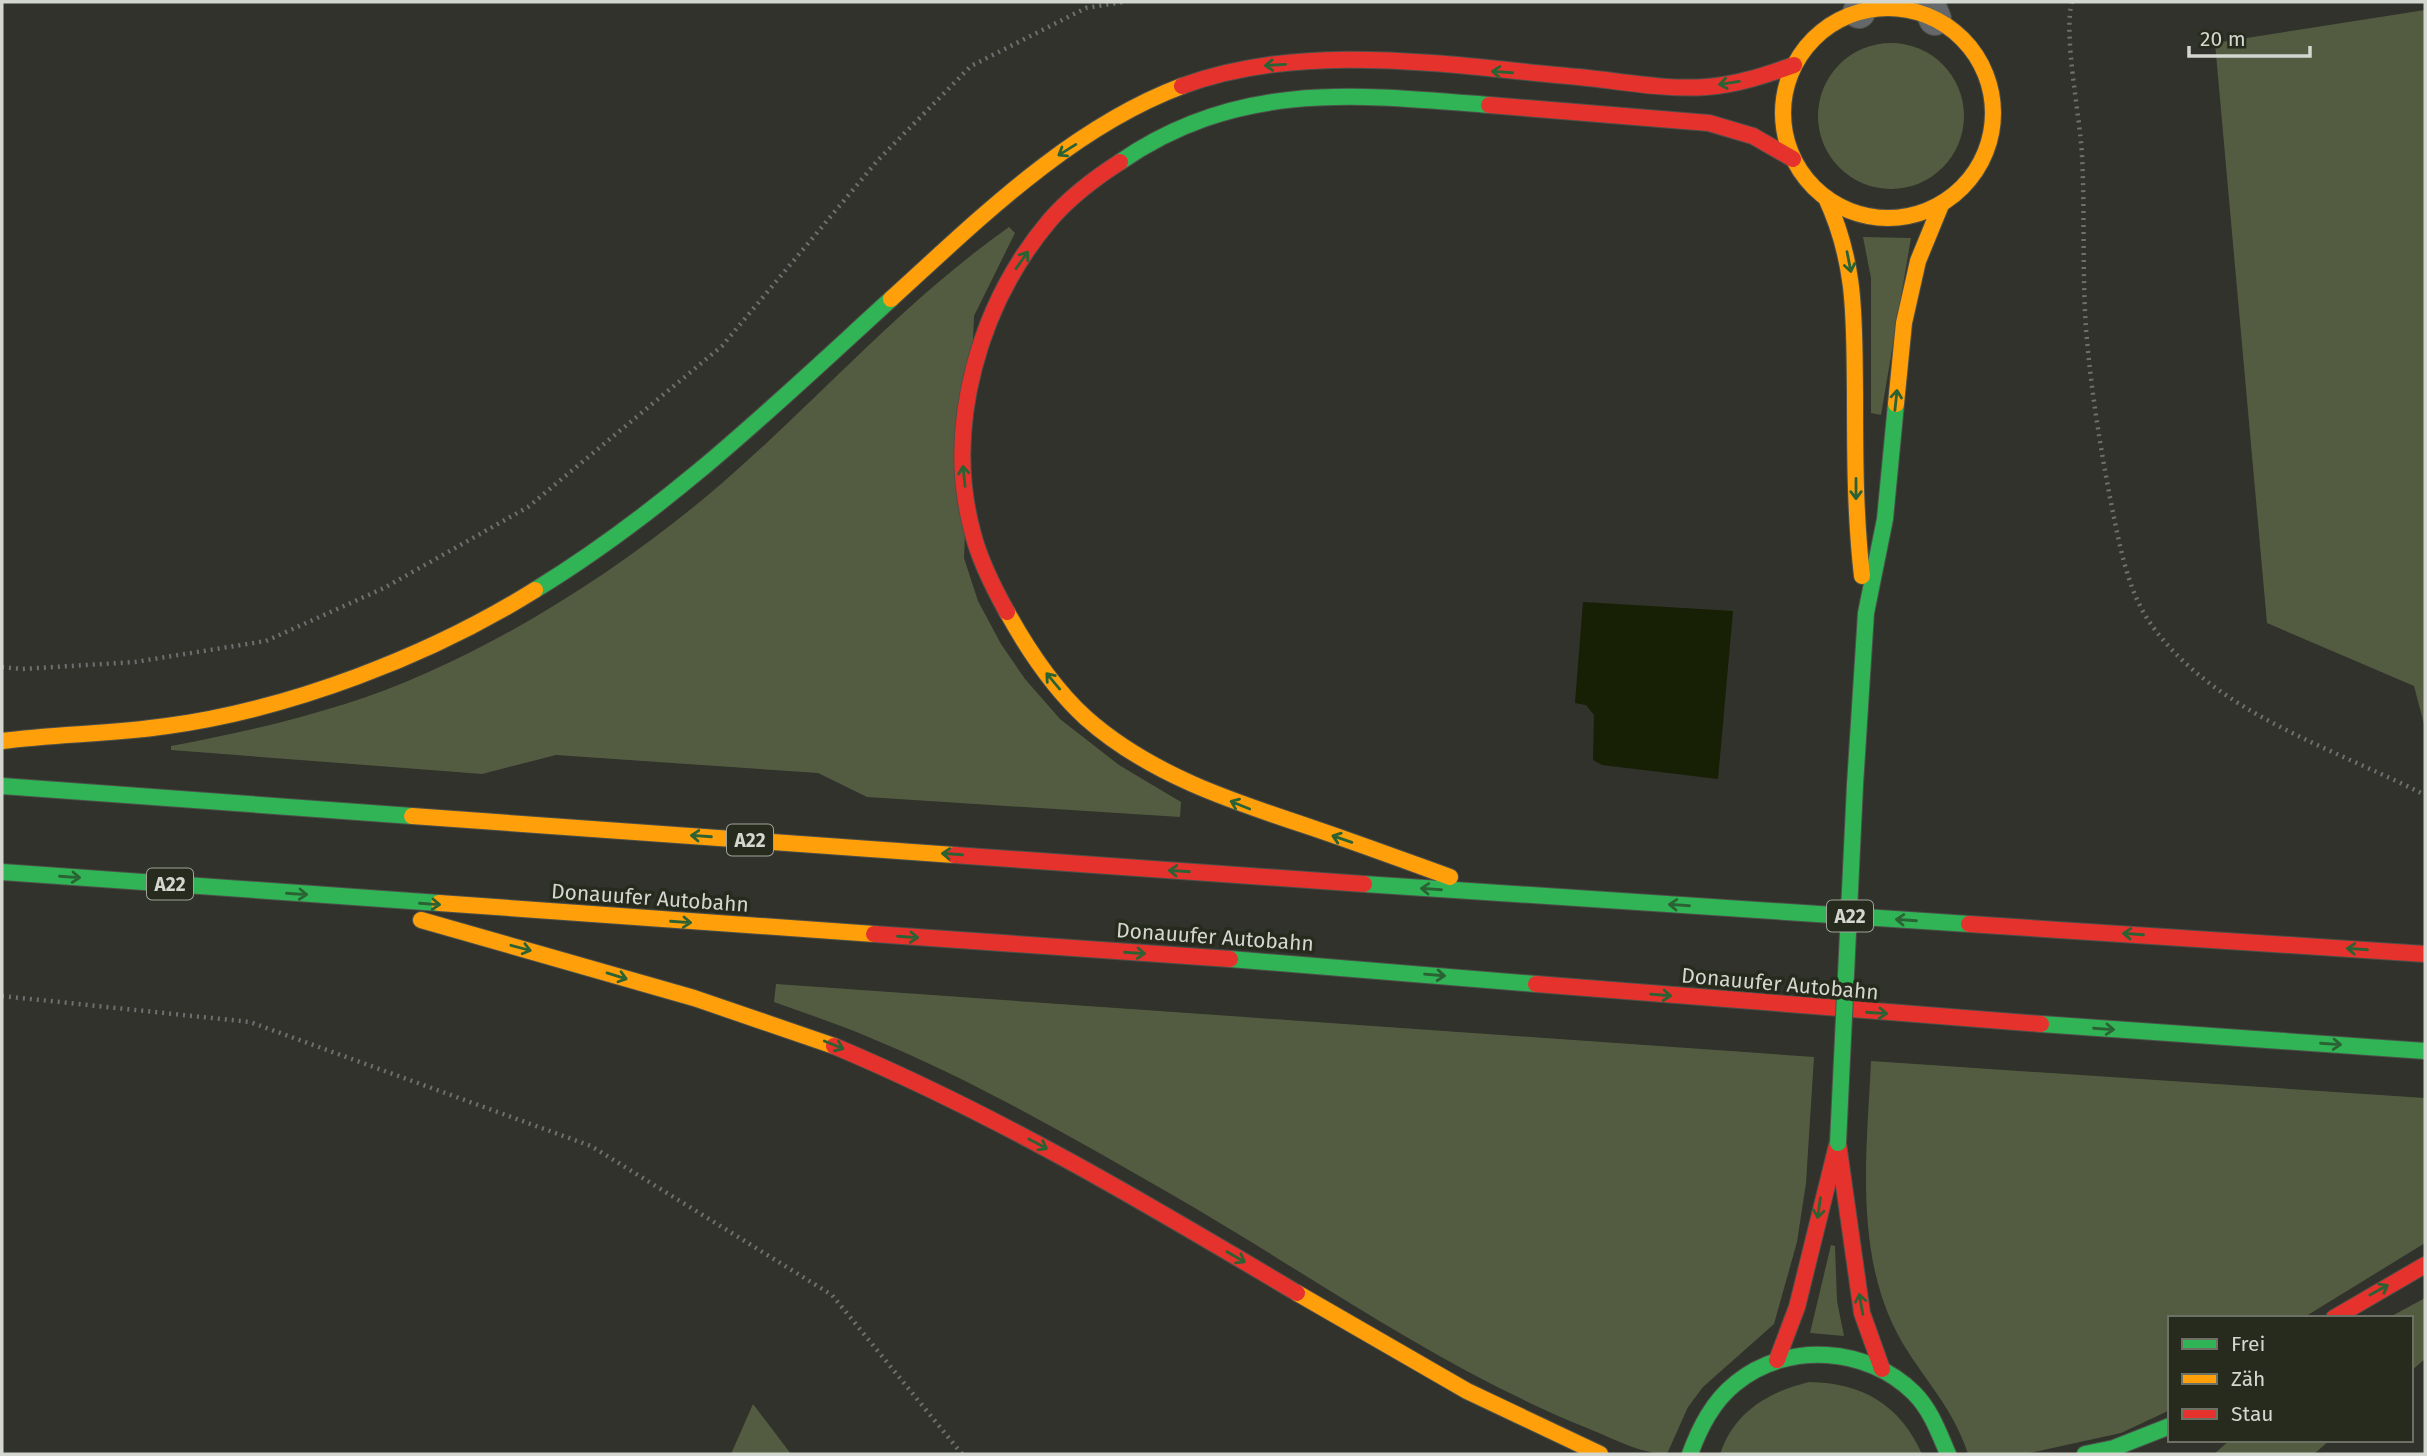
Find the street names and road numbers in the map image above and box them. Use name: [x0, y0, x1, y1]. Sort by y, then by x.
road number: A22: [727, 824, 773, 856]
road number: A22: [147, 869, 193, 900]
street label: Donauufer Autobahn: [550, 878, 750, 918]
road number: A22: [1827, 900, 1873, 932]
street label: Donauufer Autobahn: [1115, 917, 1315, 957]
street label: Donauufer Autobahn: [1680, 962, 1880, 1006]

